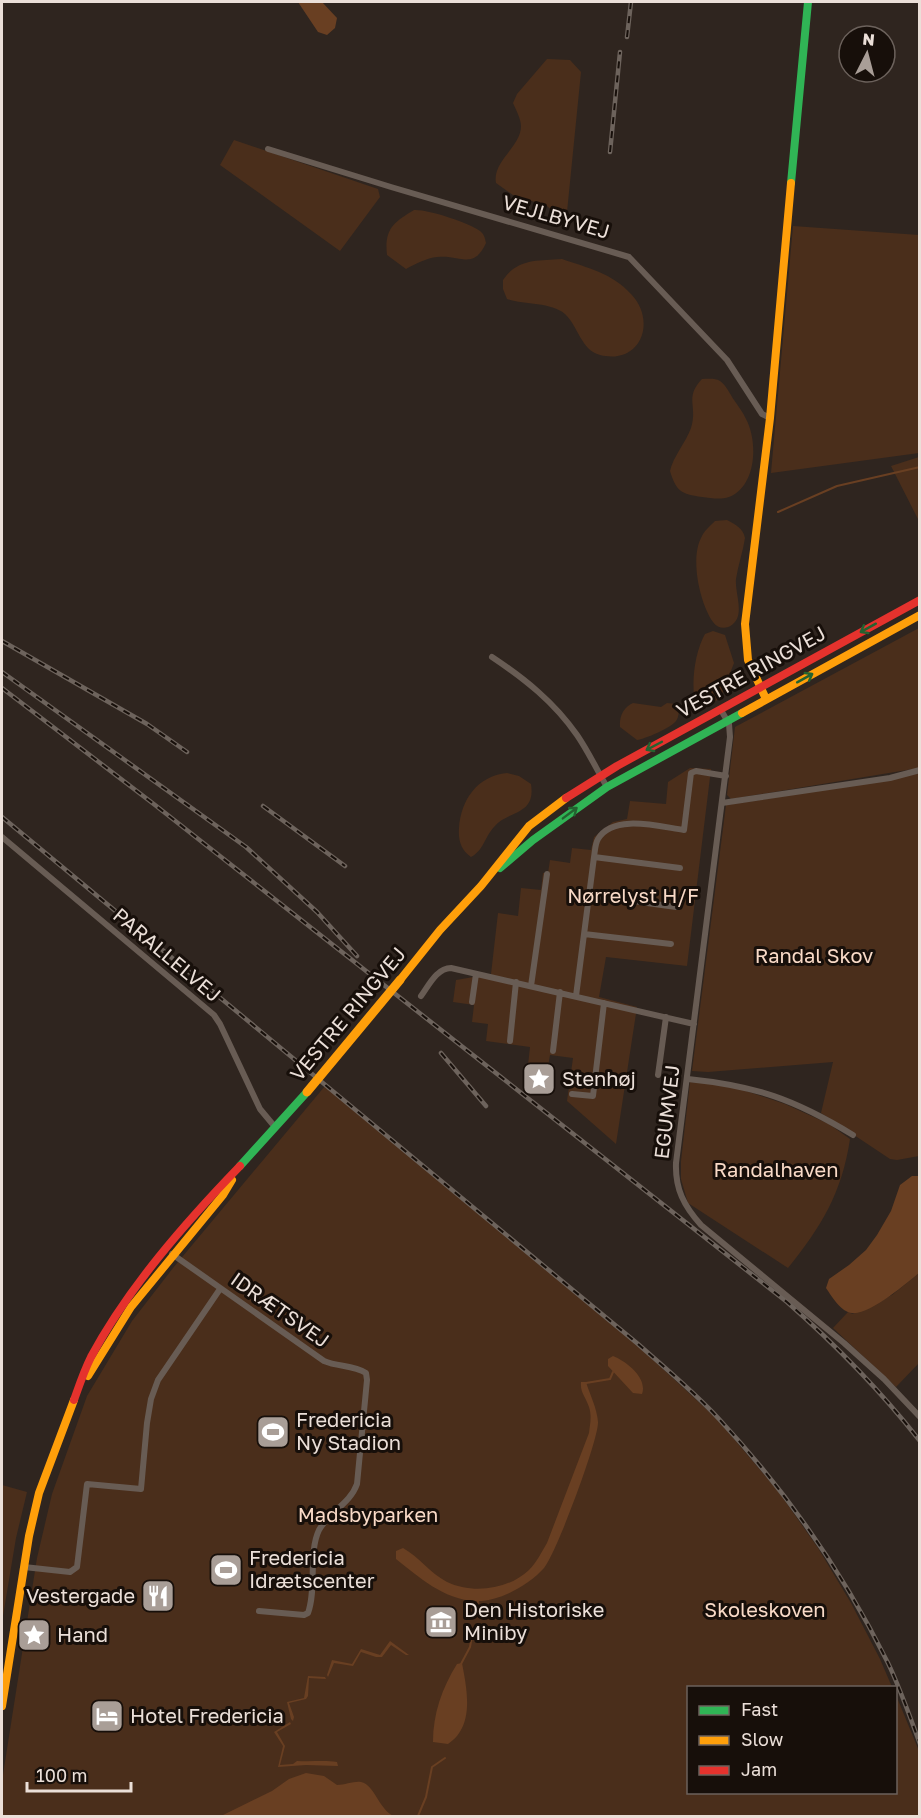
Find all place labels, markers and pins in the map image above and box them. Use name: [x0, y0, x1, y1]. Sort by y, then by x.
place icon: Stenhøj: [521, 1061, 557, 1097]
place label: Stenhøj: [562, 1066, 636, 1090]
place label: Fredericia Ny Stadion: [296, 1407, 401, 1454]
sports icon: Fredericia Ny Stadion: [255, 1414, 291, 1450]
place label: Fredericia Idrætscenter: [249, 1545, 375, 1592]
sports icon: Fredericia Idrætscenter: [208, 1552, 244, 1588]
restaurant icon: Vestergade: [140, 1578, 176, 1614]
place label: Vestergade: [26, 1583, 135, 1607]
place label: Den Historiske Miniby: [464, 1597, 604, 1644]
museum icon: Den Historiske Miniby: [423, 1604, 459, 1640]
place icon: Hand: [16, 1617, 52, 1653]
place label: Hand: [57, 1622, 108, 1646]
hotel icon: Hotel Fredericia: [89, 1698, 125, 1734]
place label: Hotel Fredericia: [130, 1703, 284, 1727]

